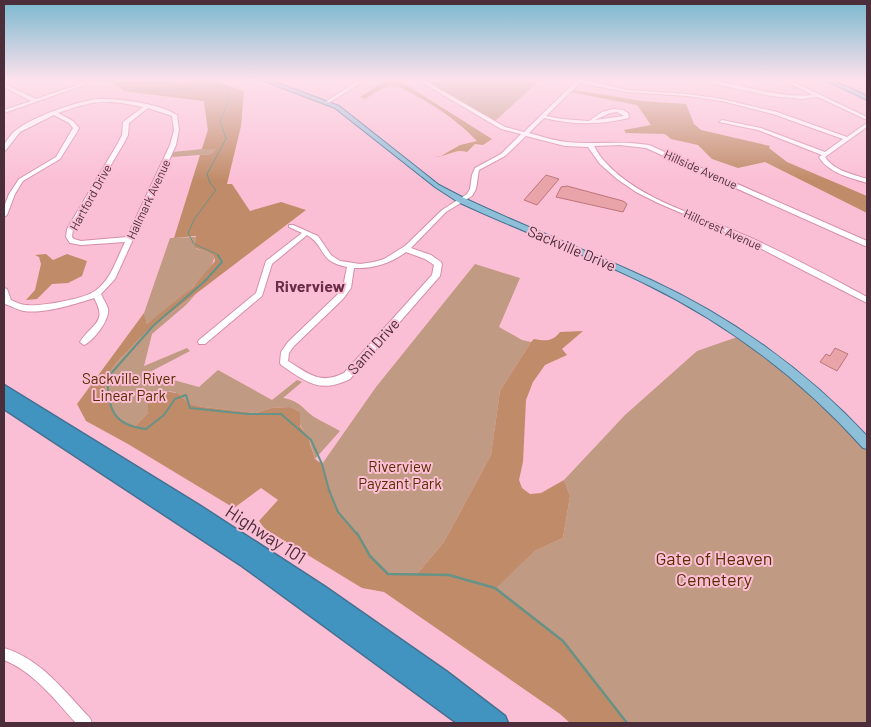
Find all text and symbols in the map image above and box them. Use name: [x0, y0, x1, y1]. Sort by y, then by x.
street label: Hillside Avenue: [662, 147, 740, 191]
street label: Hallmark Avenue: [123, 157, 173, 241]
street label: Hartford Drive: [66, 162, 114, 232]
street label: Hillcrest Avenue: [682, 206, 764, 252]
street label: Sackville Drive: [525, 221, 619, 275]
district label: Riverview: [275, 276, 345, 295]
street label: Sami Drive: [343, 314, 403, 378]
park label: Sackville River Linear Park: [82, 369, 176, 404]
park label: Riverview Payzant Park: [358, 457, 442, 492]
street label: Highway 101: [222, 500, 310, 568]
park label: Gate of Heaven Cemetery: [655, 547, 773, 590]

